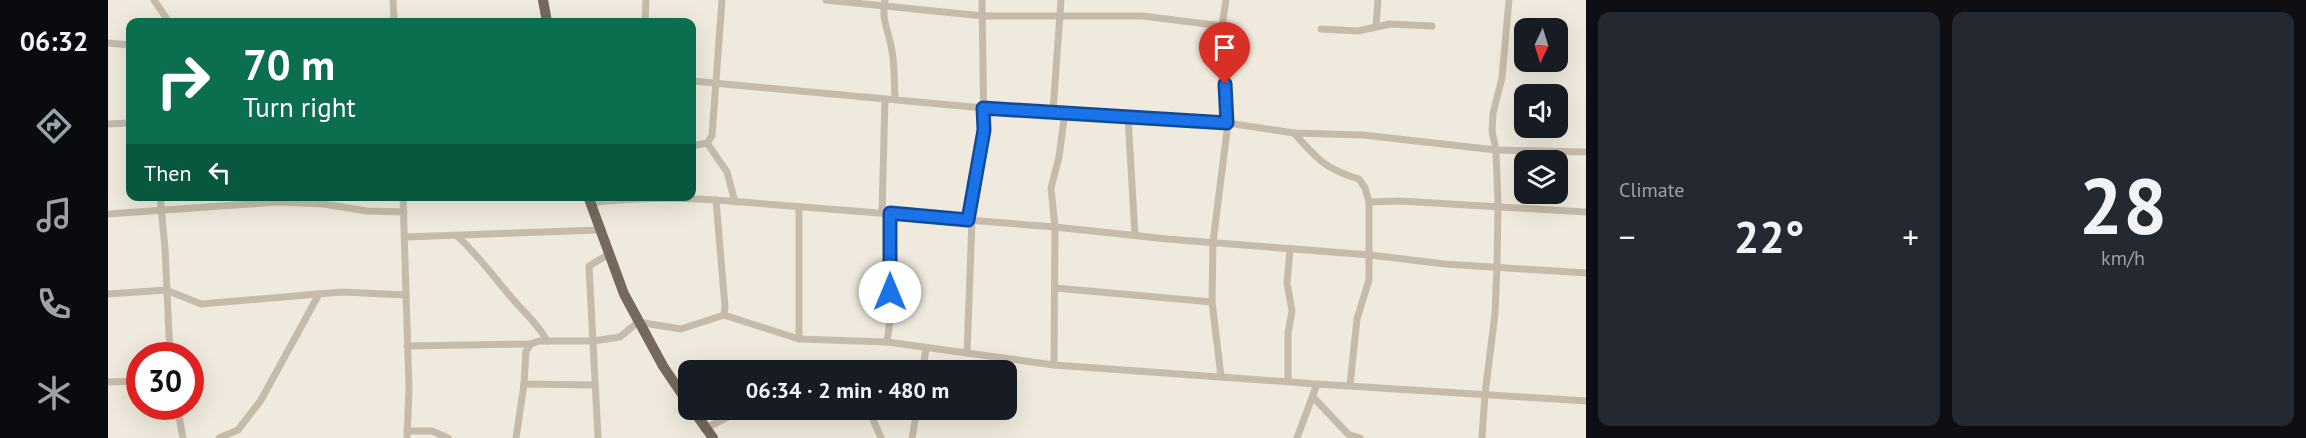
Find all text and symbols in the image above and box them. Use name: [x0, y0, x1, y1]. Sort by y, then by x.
north arrow: [1514, 18, 1568, 72]
map controls: [1514, 18, 1568, 204]
pin: [1199, 22, 1250, 84]
text: 06:32: [20, 24, 88, 58]
icon: arrive: [1208, 31, 1241, 64]
text: 70 m: [243, 37, 335, 92]
icon: right: [144, 42, 222, 120]
button: sound: [1514, 84, 1568, 138]
text: Turn right: [243, 90, 356, 124]
icon: directions: [33, 105, 75, 147]
button: layers: [1514, 150, 1568, 204]
text: 28: [2079, 155, 2167, 256]
icon: left: [203, 156, 236, 189]
text: Then: [144, 159, 191, 187]
text: Climate: [1619, 177, 1685, 203]
icon: music: [33, 194, 75, 236]
text: 22°: [1734, 207, 1804, 265]
text: −: [1619, 215, 1636, 258]
text: +: [1902, 215, 1919, 258]
text: km/h: [2101, 245, 2145, 271]
position arrow: [858, 260, 922, 324]
icon: phone: [33, 283, 75, 325]
speed limit sign: 30: [126, 342, 204, 420]
icon: climate: [33, 372, 75, 414]
text: 06:34 · 2 min · 480 m: [746, 376, 949, 404]

